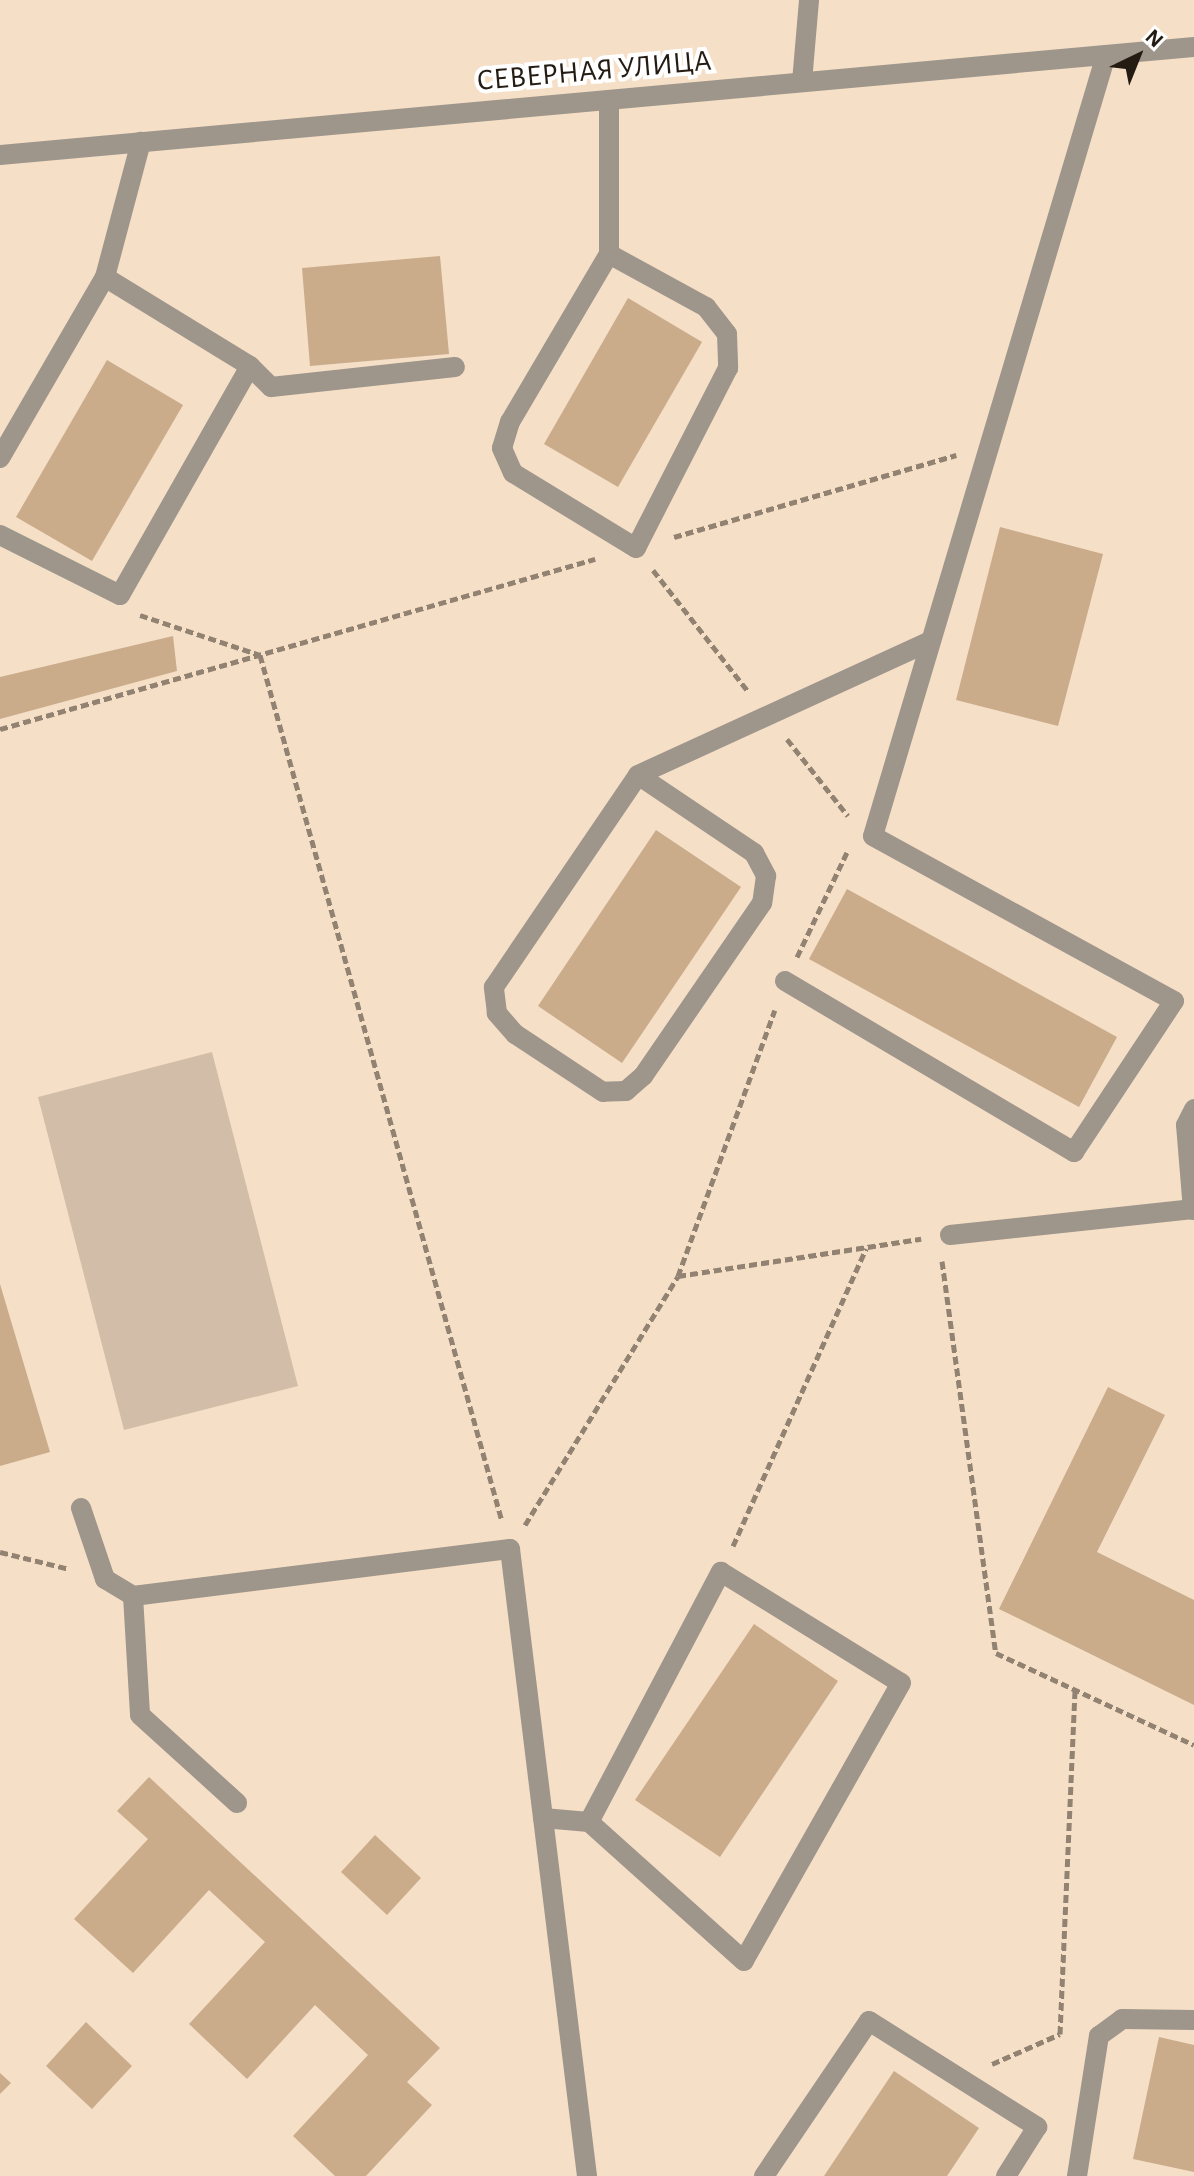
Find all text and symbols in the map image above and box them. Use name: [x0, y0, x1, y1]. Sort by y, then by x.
north arrow: [1098, 16, 1178, 96]
text: N: [1141, 25, 1167, 52]
street label: СЕВЕРНАЯ УЛИЦА: [475, 43, 713, 99]

